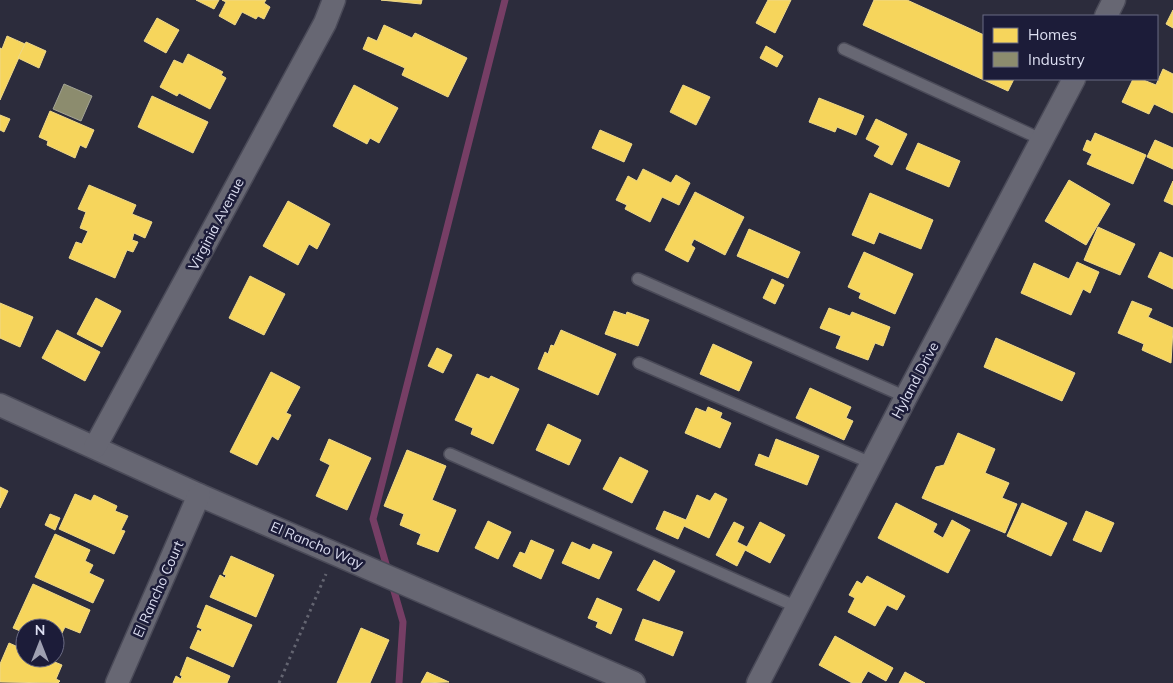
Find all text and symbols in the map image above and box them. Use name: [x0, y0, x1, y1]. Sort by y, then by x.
legend: [983, 15, 1158, 80]
text: Homes: [1028, 25, 1077, 44]
text: Industry: [1028, 50, 1085, 69]
street label: Virginia Avenue: [184, 175, 248, 273]
street label: Hyland Drive: [887, 339, 943, 421]
street label: El Rancho Way: [268, 517, 367, 573]
street label: El Rancho Court: [129, 538, 187, 640]
north arrow: [15, 618, 65, 668]
text: N: [35, 621, 45, 639]

